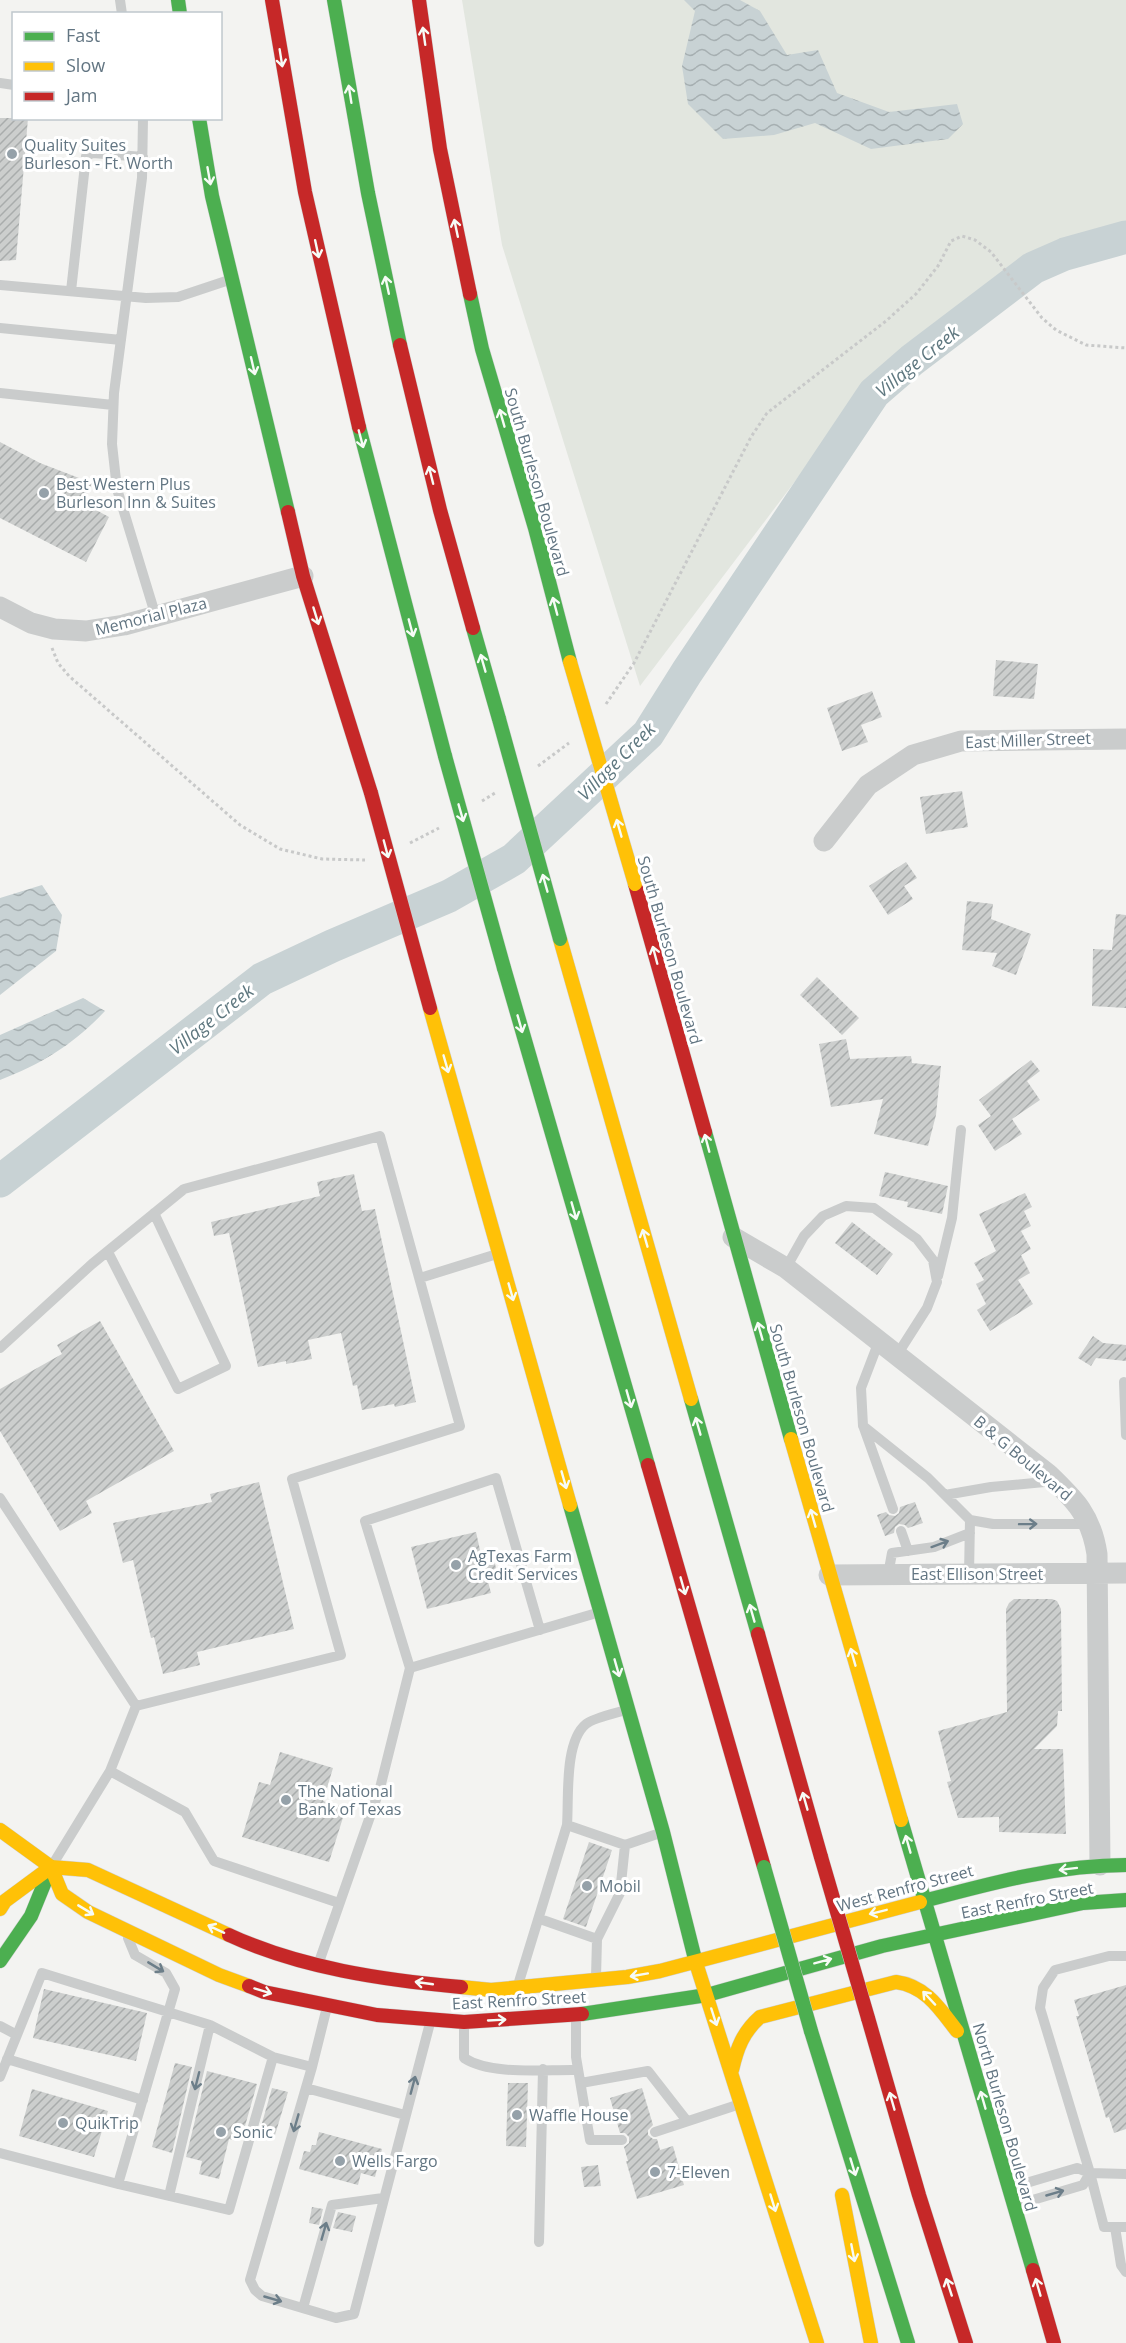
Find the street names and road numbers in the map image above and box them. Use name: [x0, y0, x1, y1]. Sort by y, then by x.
street label: South Burleson Boulevard: [500, 385, 574, 579]
street label: Memorial Plaza: [93, 591, 209, 641]
street label: East Miller Street: [965, 727, 1092, 753]
street label: South Burleson Boulevard: [633, 853, 707, 1047]
street label: South Burleson Boulevard: [765, 1321, 839, 1515]
street label: B & G Boulevard: [969, 1410, 1077, 1506]
street label: East Ellison Street: [911, 1563, 1043, 1585]
street label: West Renfro Street: [834, 1859, 976, 1917]
street label: East Renfro Street: [959, 1876, 1095, 1924]
street label: East Renfro Street: [451, 1985, 587, 2015]
street label: North Burleson Boulevard: [968, 2020, 1042, 2214]

